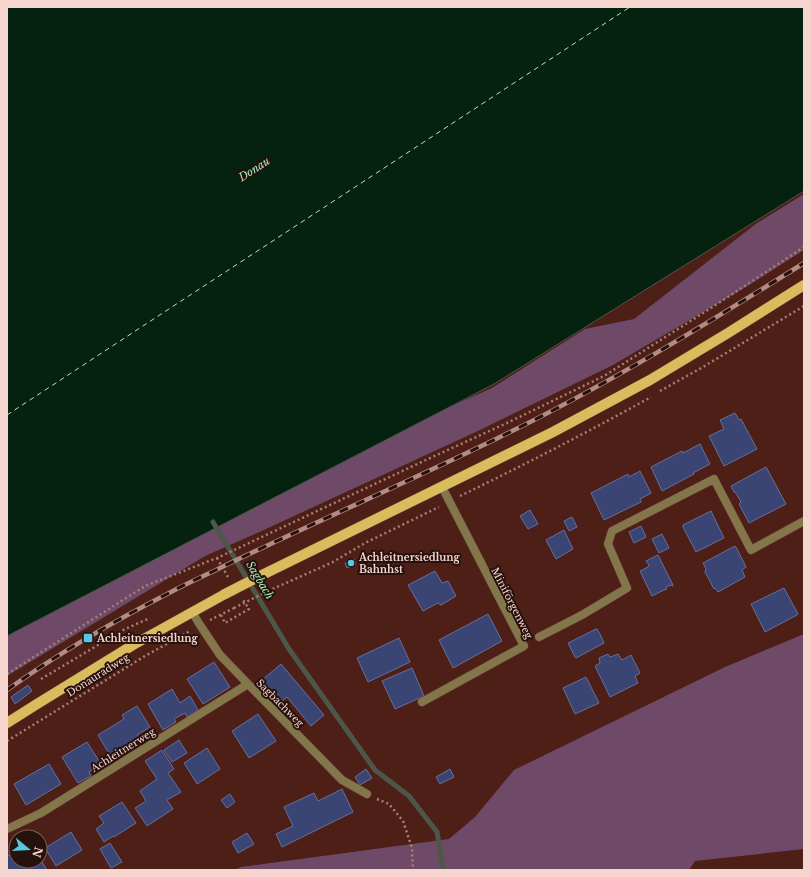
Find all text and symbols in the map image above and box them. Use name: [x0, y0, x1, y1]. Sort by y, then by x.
water label: Donau: [235, 153, 273, 185]
place label: Achleitnersiedlung Bahnhst: [358, 551, 461, 576]
water label: Sagbach: [243, 558, 277, 602]
marker: Achleitnersiedlung Bahnhst: [346, 558, 356, 568]
street label: Miniförgenweg: [488, 565, 536, 642]
marker: Achleitnersiedlung: [82, 632, 94, 644]
place label: Achleitnersiedlung: [96, 632, 199, 645]
street label: Donauradweg: [64, 650, 133, 699]
street label: Sagbachweg: [253, 676, 307, 730]
street label: Achleitnerweg: [88, 724, 158, 776]
north arrow: [8, 829, 48, 869]
text: N: [29, 845, 46, 860]

